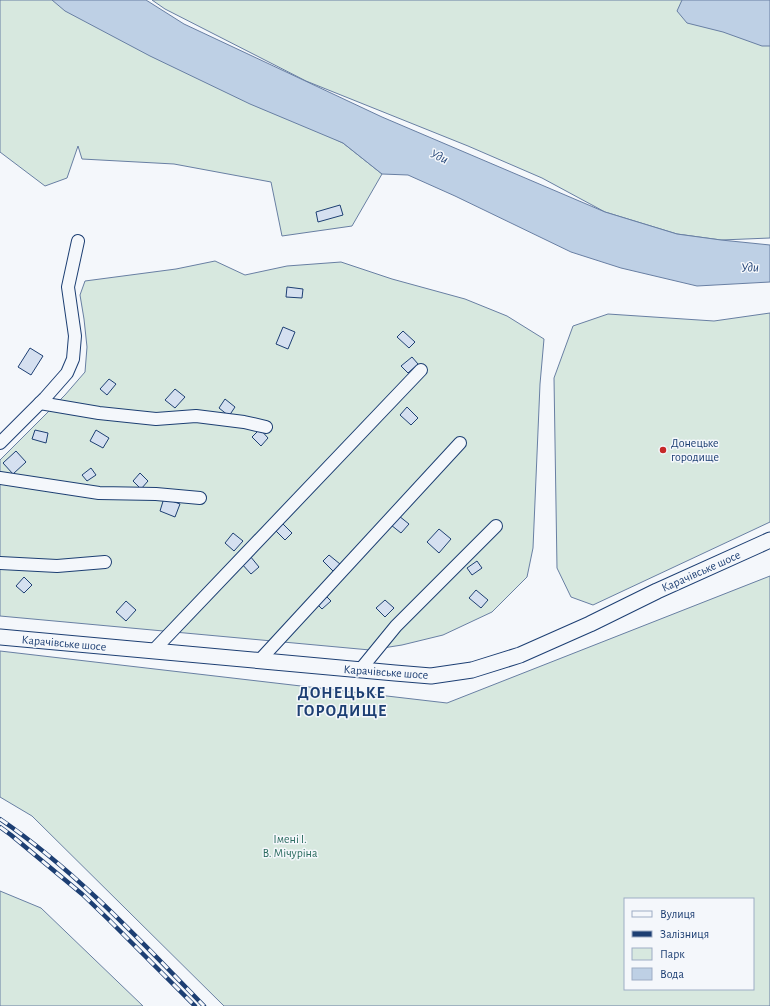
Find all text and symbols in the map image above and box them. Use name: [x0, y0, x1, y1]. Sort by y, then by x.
water label: Уди: [428, 147, 450, 167]
water label: Уди: [741, 261, 759, 275]
place label: Донецьке городище: [671, 437, 719, 463]
marker: Донецьке городище: [658, 445, 668, 455]
street label: Карачівське шосе: [660, 548, 742, 594]
street label: Карачівське шосе: [21, 633, 107, 653]
street label: Карачівське шосе: [343, 663, 429, 681]
district label: ДОНЕЦЬКЕ ГОРОДИЩЕ: [296, 685, 388, 719]
park label: Імені І. В. Мічуріна: [263, 833, 318, 860]
legend: [624, 898, 754, 990]
text: Вулиця: [660, 908, 695, 921]
text: Залізниця: [660, 928, 709, 940]
text: Парк: [660, 948, 685, 960]
text: Вода: [660, 968, 684, 980]

